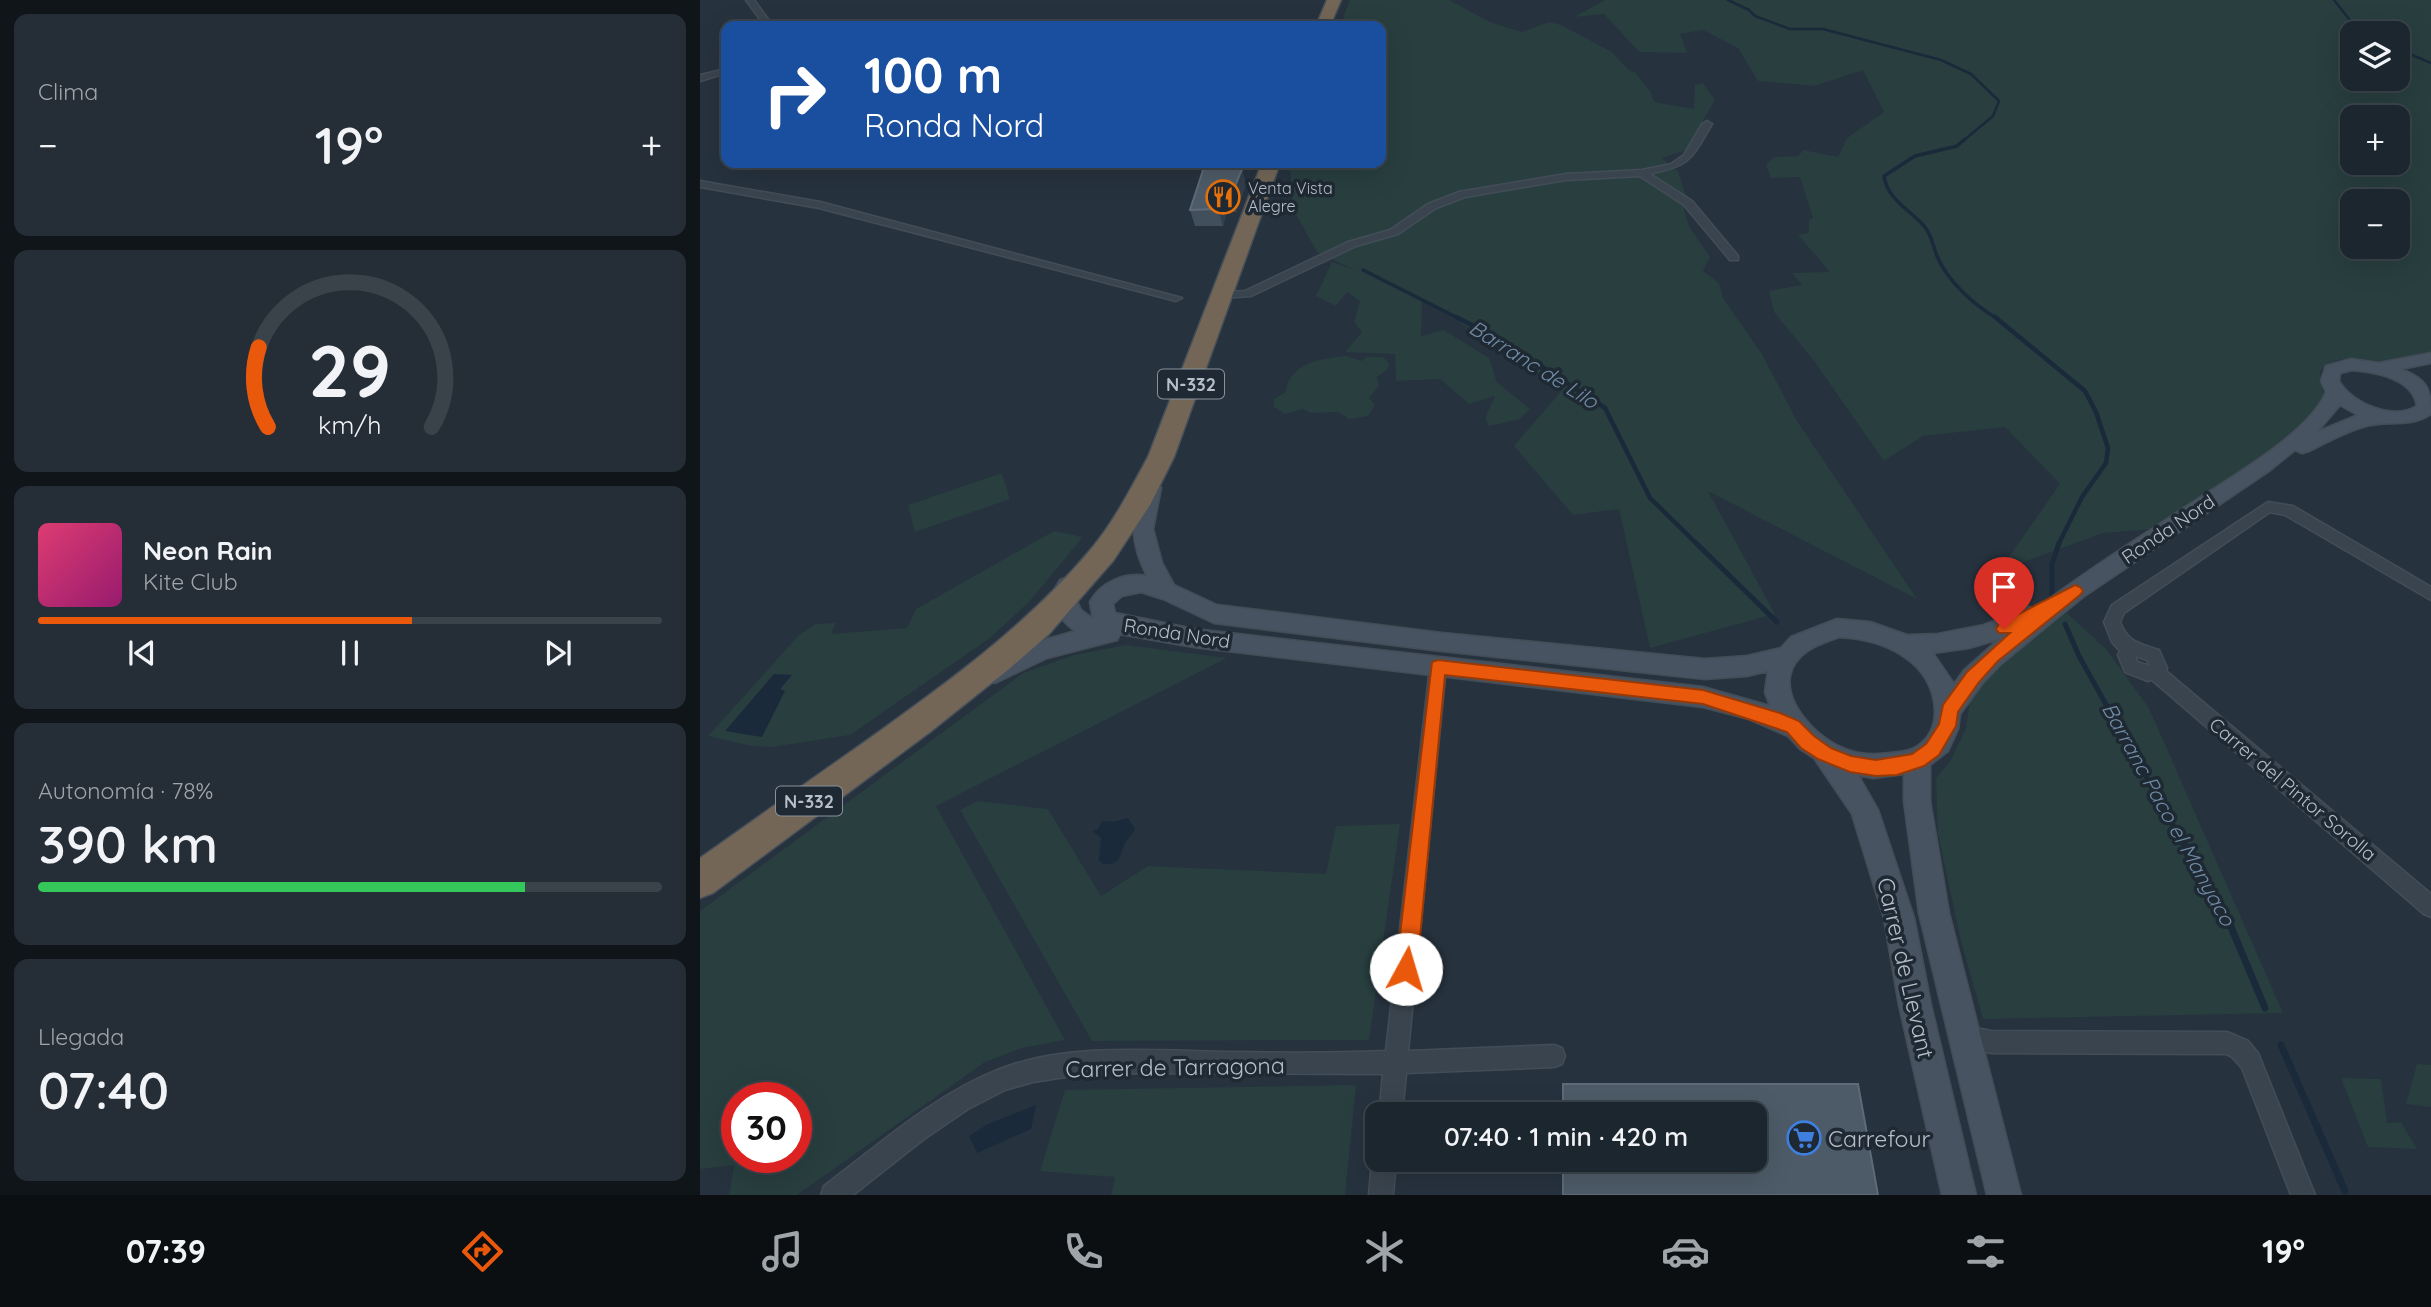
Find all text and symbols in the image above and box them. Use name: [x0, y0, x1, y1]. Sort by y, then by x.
map controls: [2340, 21, 2410, 259]
button: layers: [2340, 21, 2410, 91]
text: 100 m: [864, 44, 1002, 105]
icon: right: [749, 49, 840, 140]
text: Clima: [38, 77, 98, 106]
text: Ronda Nord: [864, 105, 1044, 145]
button: +: [2340, 105, 2410, 175]
text: 19°: [315, 112, 384, 177]
text: −: [38, 121, 58, 169]
text: +: [641, 121, 662, 169]
restaurant icon: Venta Vista Alegre: [1204, 178, 1242, 216]
place label: Venta Vista Alegre: [1248, 178, 1333, 216]
button: −: [2340, 189, 2410, 259]
water label: Barranc de Lilo: [1465, 314, 1604, 415]
text: 29: [309, 325, 391, 416]
road number: N-332: [1158, 370, 1224, 398]
text: km/h: [318, 409, 382, 440]
street label: Ronda Nord: [2117, 489, 2219, 569]
text: Neon Rain: [143, 534, 272, 567]
pin: [1974, 557, 2034, 629]
text: Kite Club: [143, 567, 238, 596]
icon: arrive: [1985, 568, 2023, 606]
street label: Ronda Nord: [1122, 613, 1232, 653]
icon: previous: [123, 634, 161, 672]
icon: pause: [331, 634, 369, 672]
icon: next: [539, 634, 577, 672]
water label: Barranc Paco el Manyaco: [2097, 698, 2242, 931]
street label: Carrer del Pintor Sorolla: [2205, 712, 2381, 866]
text: Autonomía · 78%: [38, 776, 213, 805]
road number: N-332: [776, 786, 842, 816]
text: 390 km: [38, 811, 218, 876]
street label: Carrer de Llevant: [1871, 875, 1941, 1062]
position arrow: [1369, 932, 1443, 1006]
text: Llegada: [38, 1022, 124, 1051]
street label: Carrer de Tarragona: [1065, 1051, 1285, 1083]
text: 07:40: [38, 1057, 169, 1122]
speed limit sign: 30: [721, 1082, 812, 1173]
supermarket icon: Carrefour: [1785, 1119, 1823, 1157]
text: 07:40 · 1 min · 420 m: [1444, 1120, 1688, 1153]
place label: Carrefour: [1828, 1124, 1931, 1153]
icon: directions: [458, 1227, 507, 1276]
icon: music: [758, 1227, 807, 1276]
icon: phone: [1059, 1227, 1108, 1276]
icon: climate: [1360, 1227, 1409, 1276]
icon: car: [1661, 1227, 1710, 1276]
icon: filters: [1961, 1227, 2010, 1276]
text: 07:39: [126, 1231, 206, 1271]
text: 19°: [2262, 1231, 2305, 1271]

